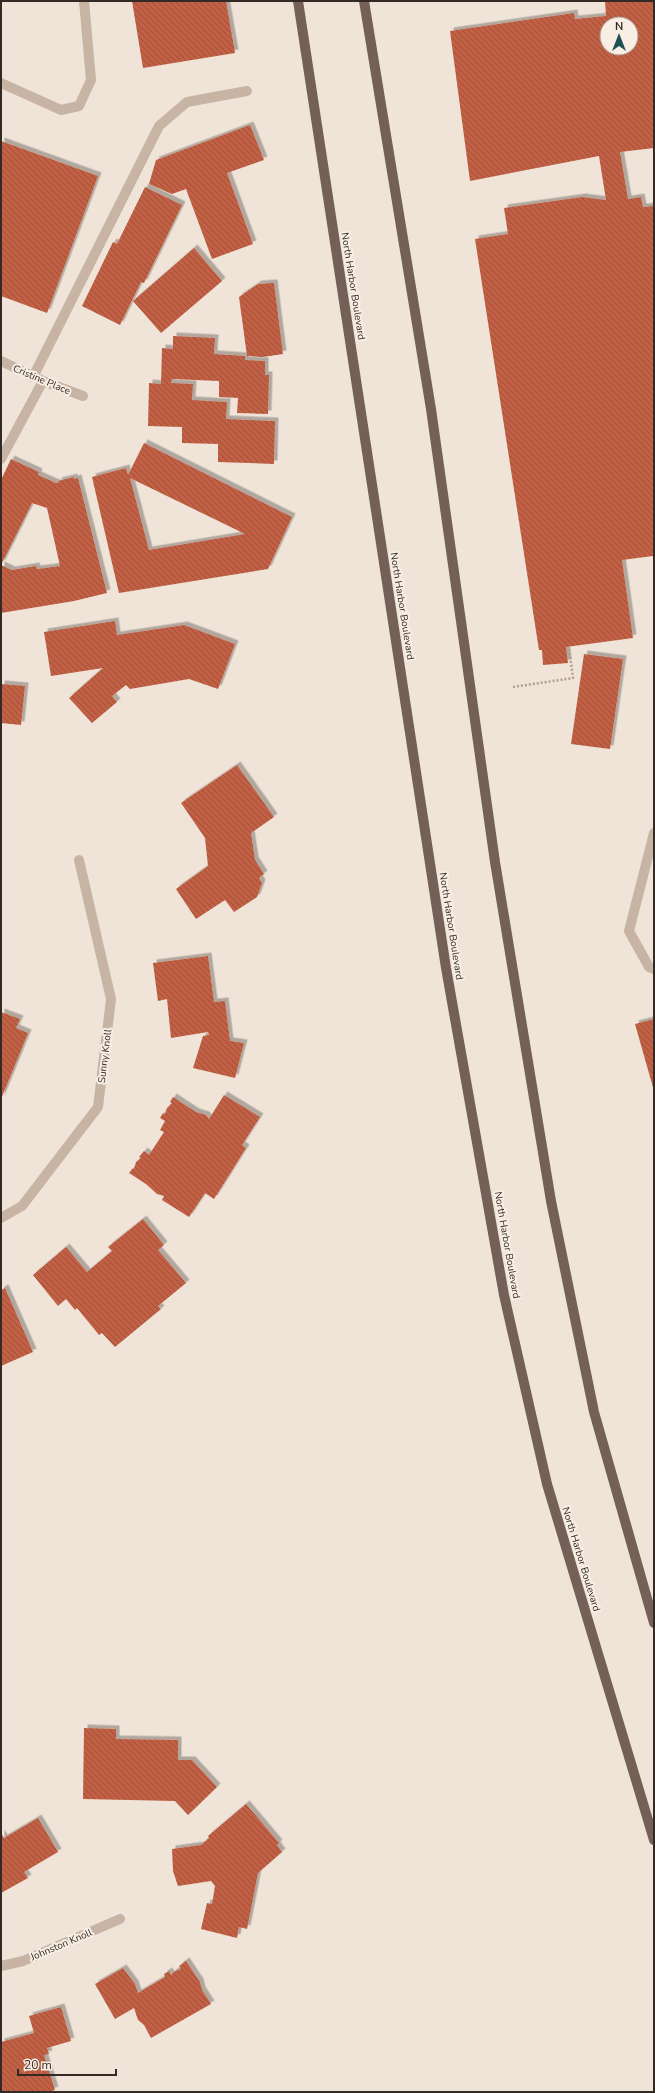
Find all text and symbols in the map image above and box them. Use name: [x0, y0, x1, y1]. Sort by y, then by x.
north arrow: [599, 16, 639, 56]
text: N: [615, 19, 623, 34]
street label: North Harbor Boulevard: [338, 232, 368, 341]
street label: Cristine Place: [11, 362, 73, 398]
street label: North Harbor Boulevard: [387, 552, 417, 661]
street label: North Harbor Boulevard: [436, 872, 466, 981]
street label: Sunny Knoll: [95, 1028, 115, 1084]
street label: North Harbor Boulevard: [491, 1191, 523, 1300]
street label: North Harbor Boulevard: [559, 1505, 604, 1613]
street label: Johnston Knoll: [28, 1926, 94, 1965]
scale bar: [18, 2051, 116, 2077]
text: 20 m: [24, 2057, 52, 2073]

